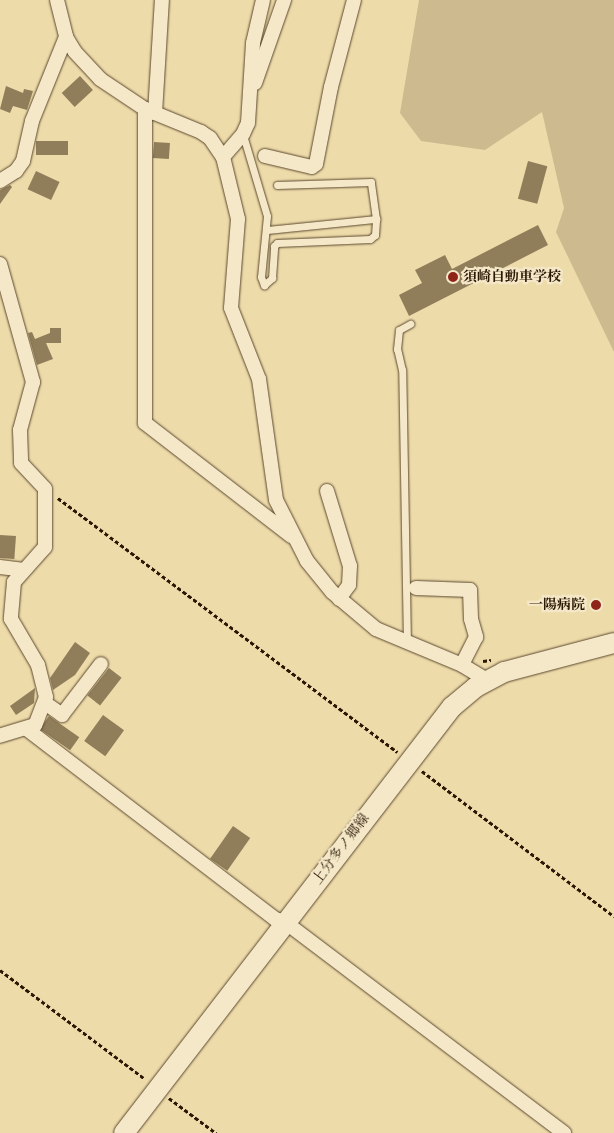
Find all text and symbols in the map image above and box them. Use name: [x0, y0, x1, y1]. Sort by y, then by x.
place label: 須崎自動車学校: [463, 269, 561, 285]
marker: 須崎自動車学校: [447, 271, 459, 283]
place label: 一陽病院: [529, 597, 585, 613]
marker: 一陽病院: [589, 598, 603, 612]
street label: 上分多ノ郷線: [309, 810, 373, 888]

